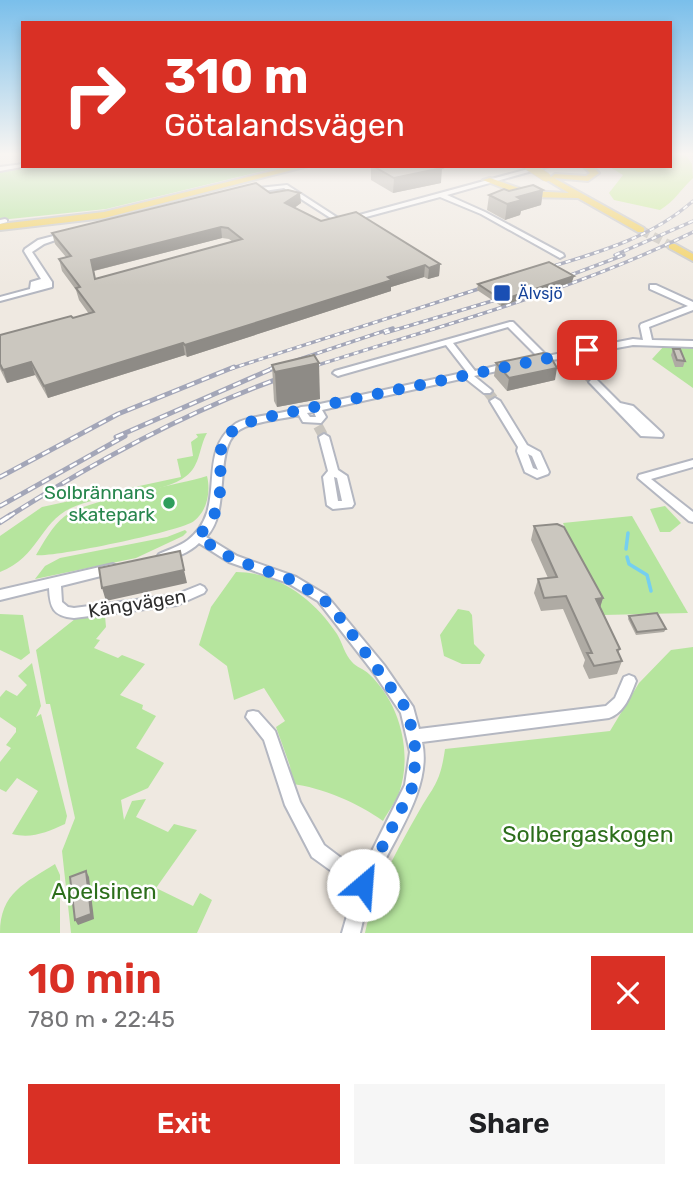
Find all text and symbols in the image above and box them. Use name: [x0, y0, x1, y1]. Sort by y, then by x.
text: 310 m: [164, 47, 309, 105]
icon: right: [49, 49, 140, 140]
text: Götalandsvägen: [164, 106, 405, 144]
marker: Älvsjö: [492, 283, 512, 303]
place label: Älvsjö: [518, 284, 563, 303]
pin: [557, 320, 617, 380]
icon: arrive: [568, 331, 606, 369]
place label: Solbrännans skatepark: [44, 481, 155, 526]
marker: Solbrännans skatepark: [161, 495, 177, 511]
street label: Kängvägen: [87, 584, 188, 623]
park label: Solbergaskogen: [502, 820, 674, 848]
position arrow: [326, 848, 400, 922]
park label: Apelsinen: [51, 877, 157, 905]
text: 10 min: [28, 954, 162, 1004]
button: close: [591, 956, 665, 1030]
text: 780 m · 22:45: [28, 1005, 175, 1033]
button: Exit: [28, 1084, 340, 1164]
button: Share: [354, 1084, 665, 1164]

